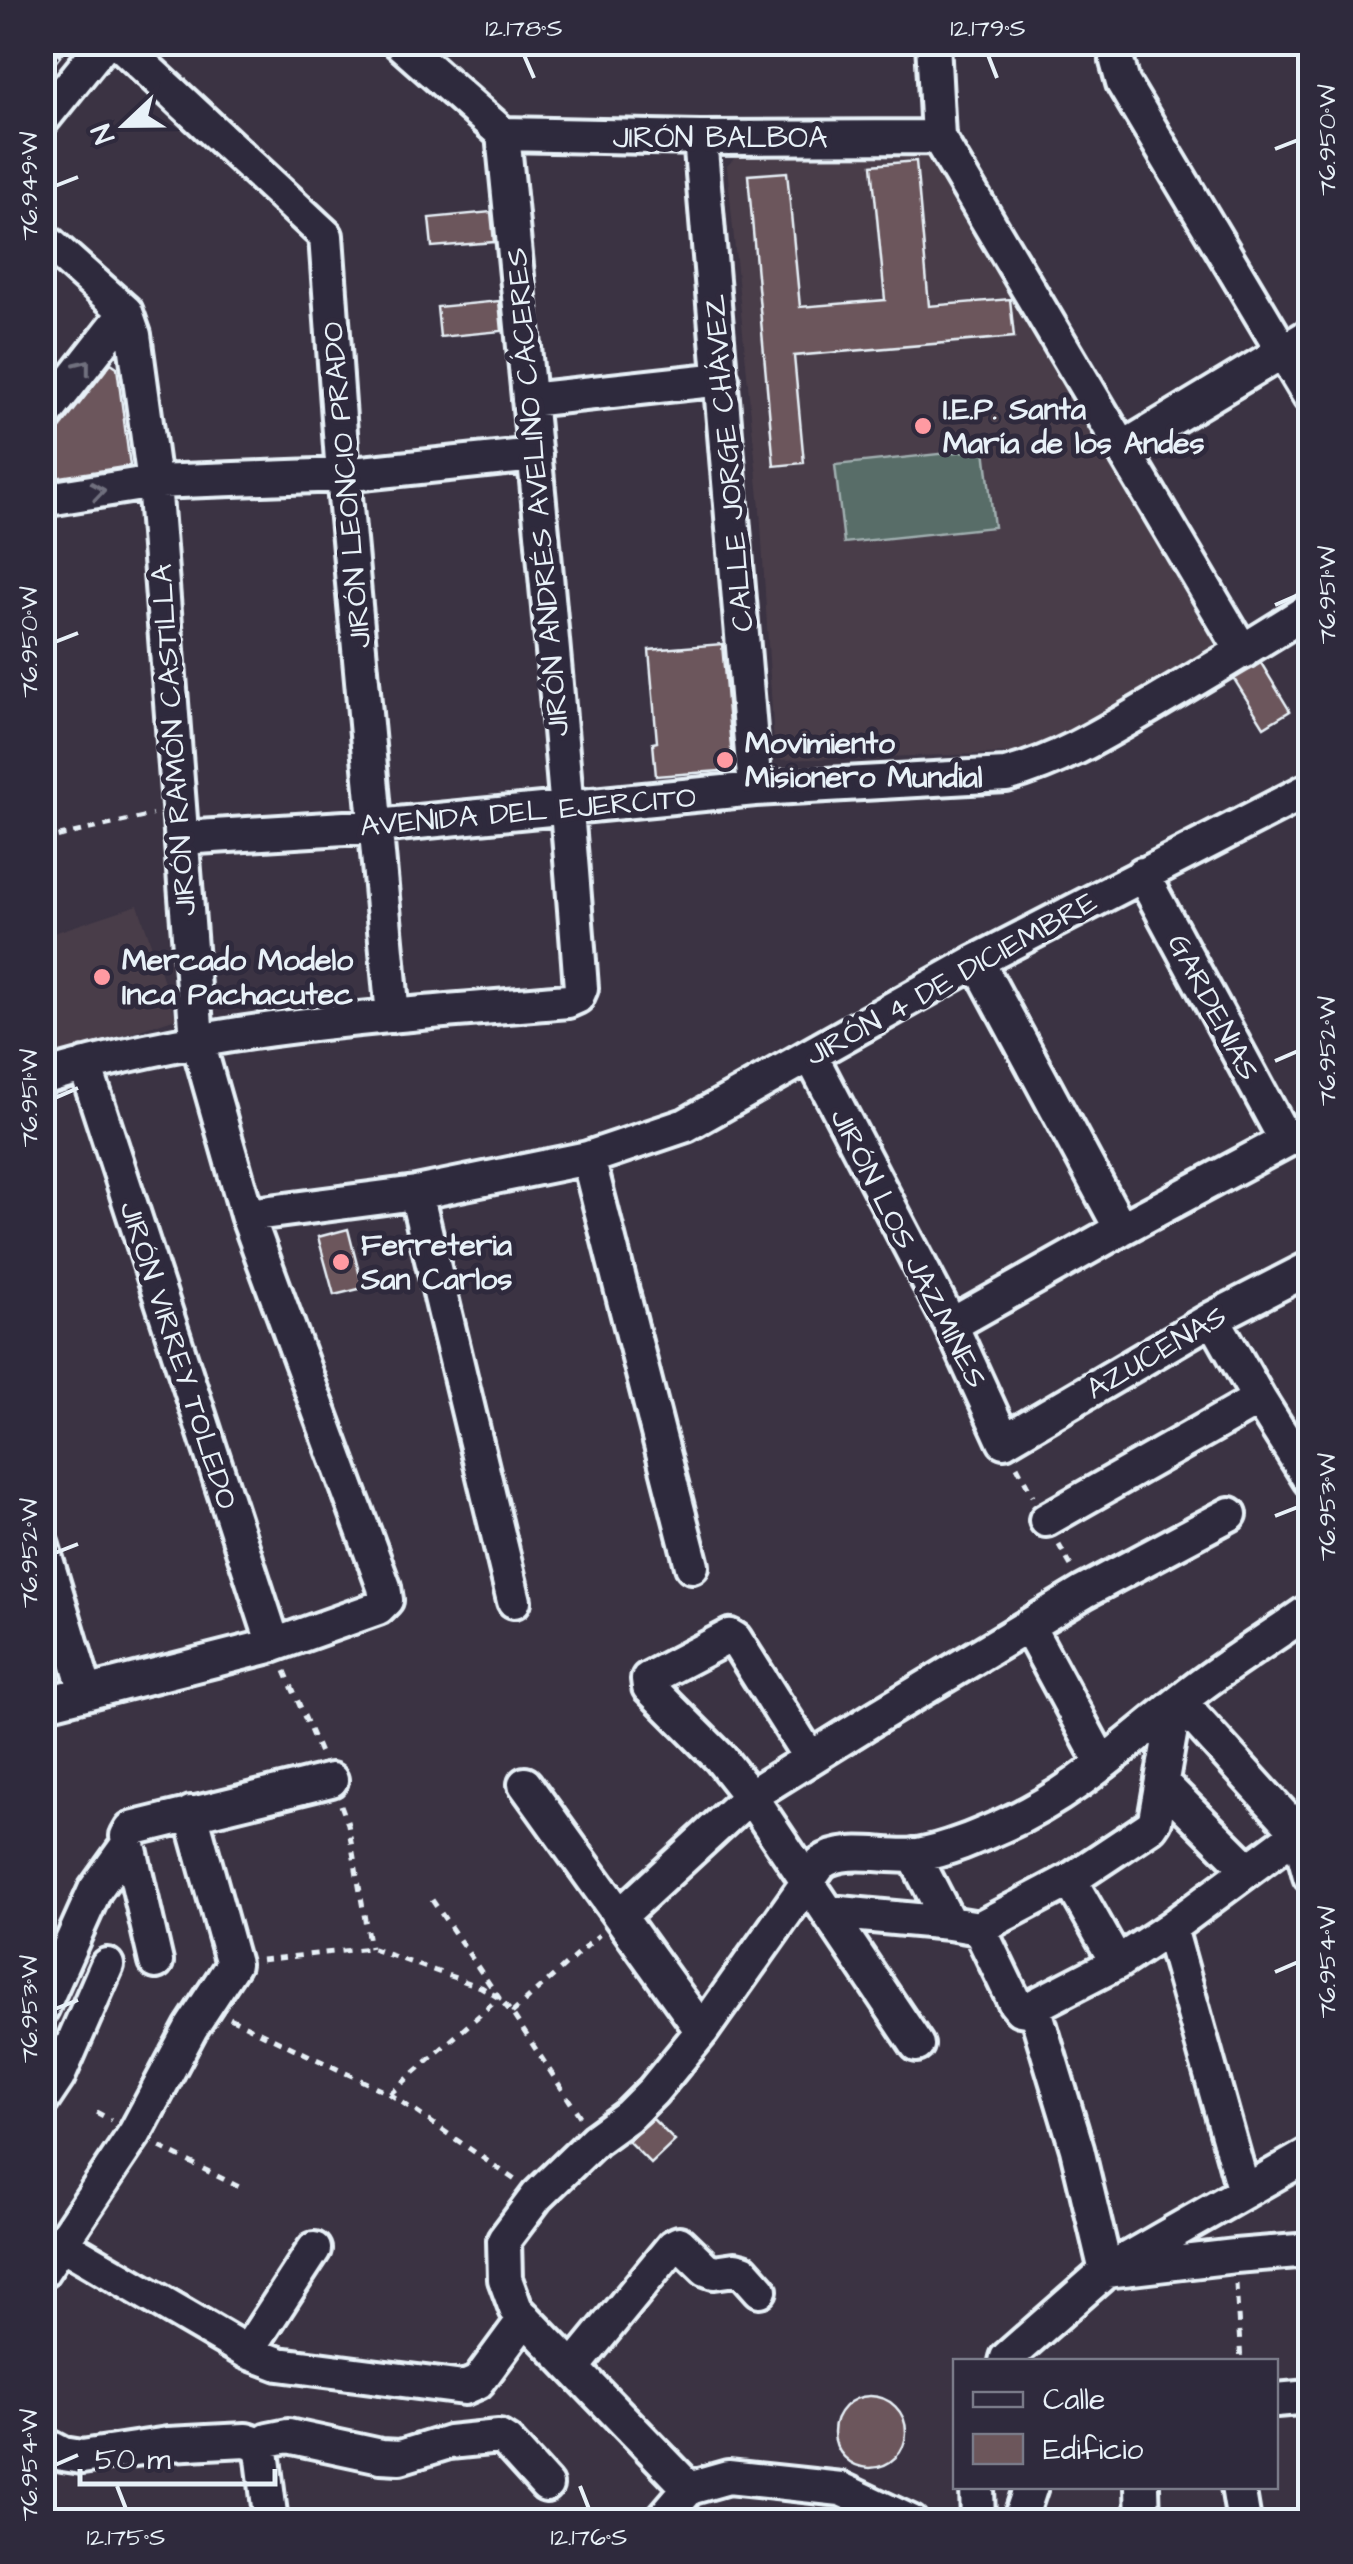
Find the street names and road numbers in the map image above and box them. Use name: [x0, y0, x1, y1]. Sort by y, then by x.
street label: JIRÓN BALBOA: [613, 117, 827, 159]
street label: JIRÓN ANDRÉS AVELINO CÁCERES: [496, 246, 580, 738]
street label: CALLE JORGE CHÁVEZ: [693, 293, 765, 633]
street label: JIRÓN LEONCIO PRADO: [312, 320, 382, 650]
street label: JIRÓN RAMÓN CASTILLA: [141, 562, 207, 917]
street label: AVENIDA DEL EJERCITO: [358, 776, 698, 848]
street label: JIRÓN 4 DE DICIEMBRE: [798, 881, 1105, 1077]
street label: GARDENIAS: [1157, 927, 1269, 1088]
street label: JIRÓN LOS JAZMINES: [819, 1101, 997, 1396]
street label: JIRÓN VIRREY TOLEDO: [108, 1196, 248, 1515]
street label: AZUCENAS: [1078, 1296, 1235, 1410]

